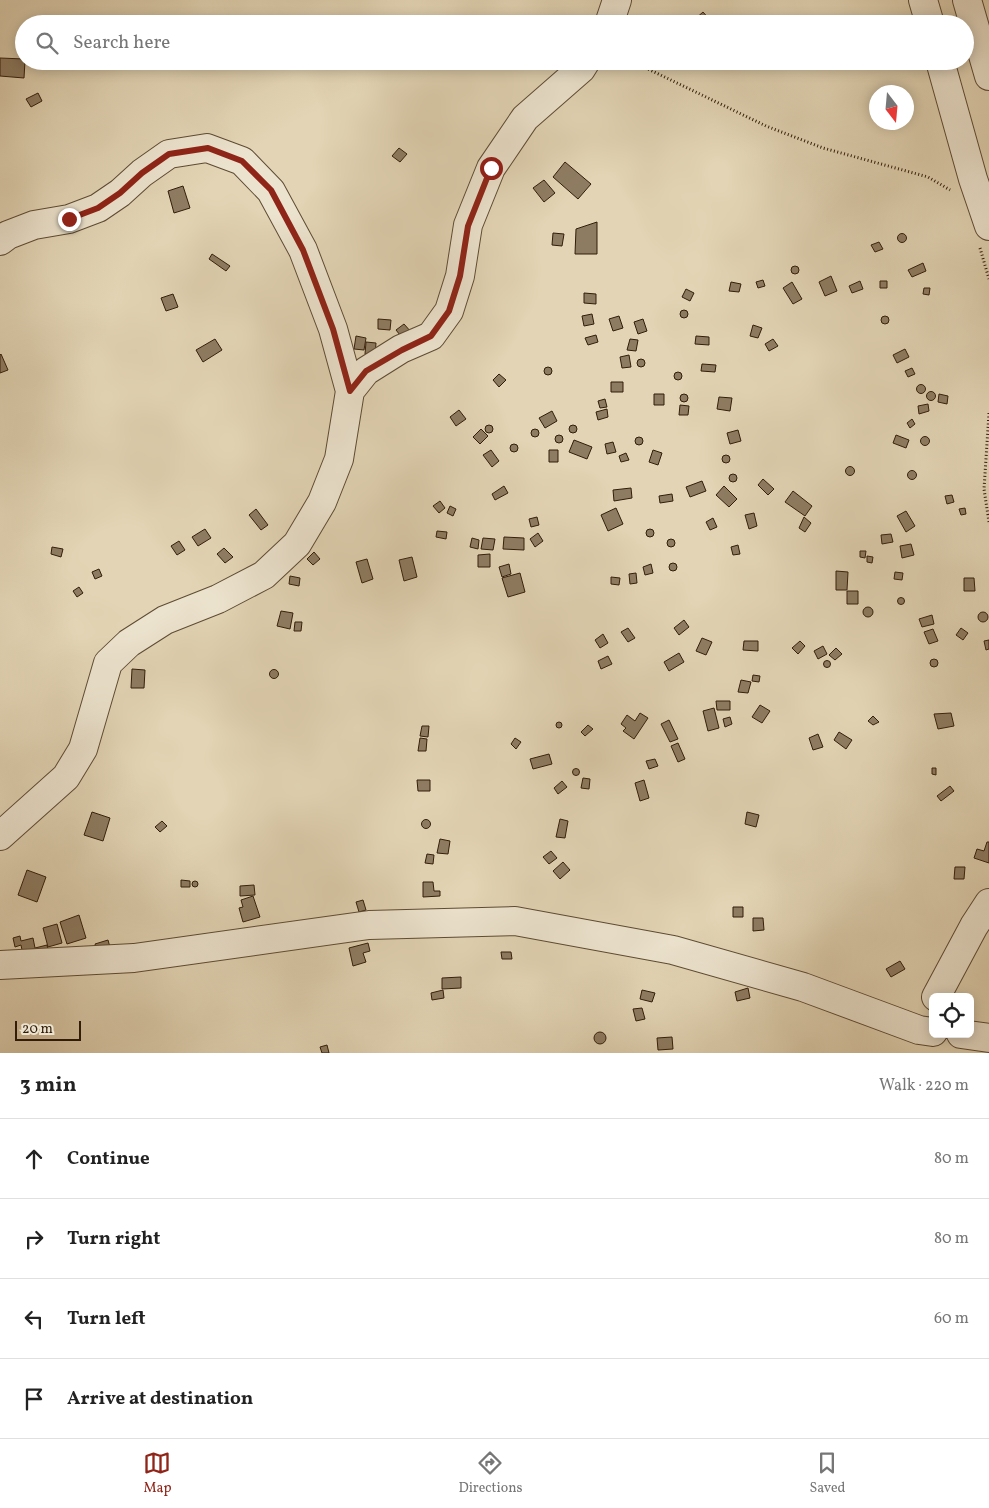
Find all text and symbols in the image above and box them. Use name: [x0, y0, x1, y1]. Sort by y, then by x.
search box: [15, 15, 974, 70]
icon: search: [33, 29, 61, 57]
text: Search here: [73, 30, 170, 56]
north arrow: [869, 85, 914, 130]
route start: [480, 157, 503, 180]
route end: [58, 208, 81, 231]
map controls: [929, 993, 974, 1038]
button: locate: [929, 993, 974, 1038]
scale bar: [15, 1018, 81, 1041]
text: 20 m: [22, 1020, 53, 1039]
text: 3 min: [20, 1071, 76, 1100]
text: Walk · 220 m: [879, 1075, 969, 1097]
icon: ahead: [20, 1145, 48, 1173]
text: Continue: [67, 1146, 150, 1172]
text: 80 m: [934, 1148, 969, 1170]
icon: right: [20, 1225, 48, 1253]
text: Turn right: [67, 1226, 160, 1252]
text: 80 m: [934, 1228, 969, 1250]
icon: left: [20, 1305, 48, 1333]
text: Turn left: [67, 1306, 146, 1332]
text: 60 m: [934, 1308, 969, 1330]
icon: arrive: [20, 1385, 48, 1413]
text: Arrive at destination: [67, 1386, 253, 1412]
tab: Map: [143, 1449, 171, 1498]
tab: Directions: [458, 1449, 523, 1498]
tab: Saved: [809, 1449, 846, 1498]

